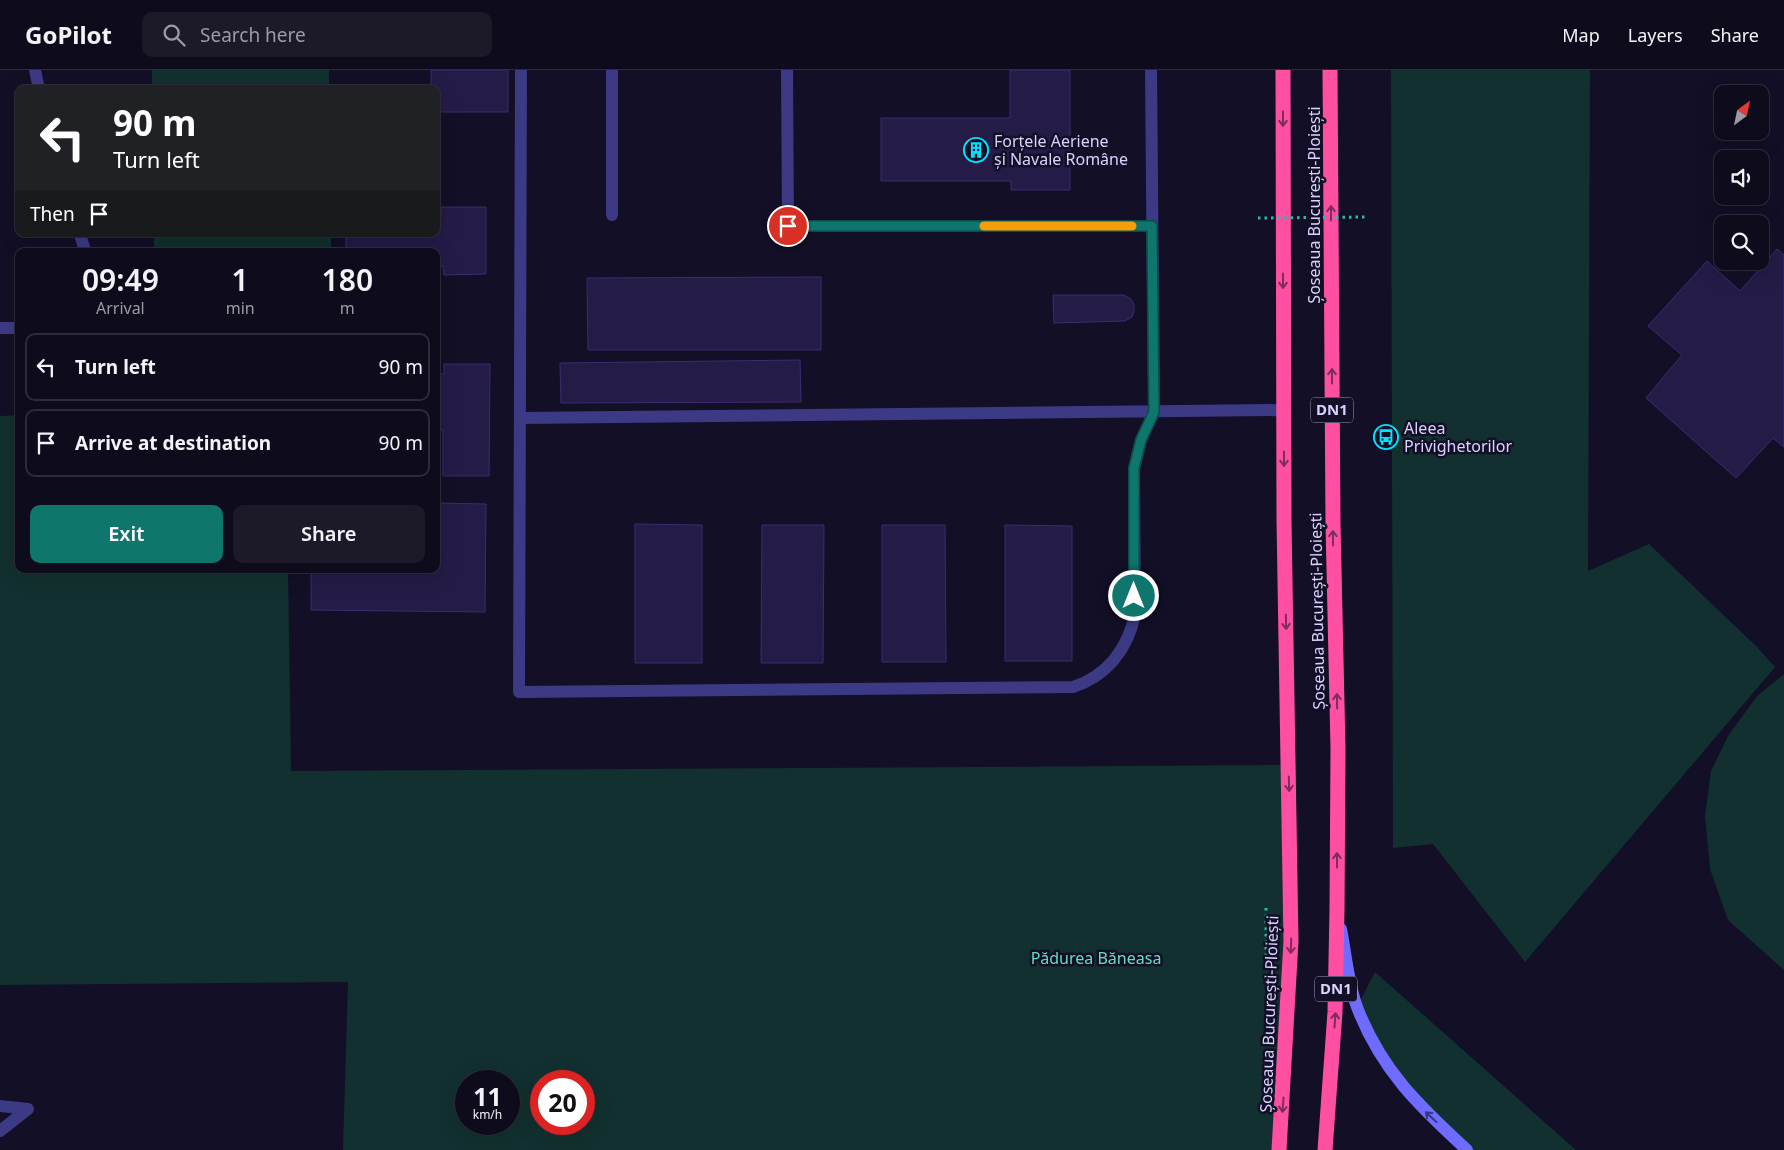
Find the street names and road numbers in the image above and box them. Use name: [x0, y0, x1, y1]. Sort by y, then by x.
street label: Șoseaua București-Ploiești: [1303, 106, 1325, 304]
road number: DN1: [1311, 398, 1353, 422]
street label: Șoseaua București-Ploiești: [1304, 512, 1330, 710]
street label: Șoseaua București-Ploiești: [1255, 915, 1283, 1113]
road number: DN1: [1315, 976, 1357, 1002]

